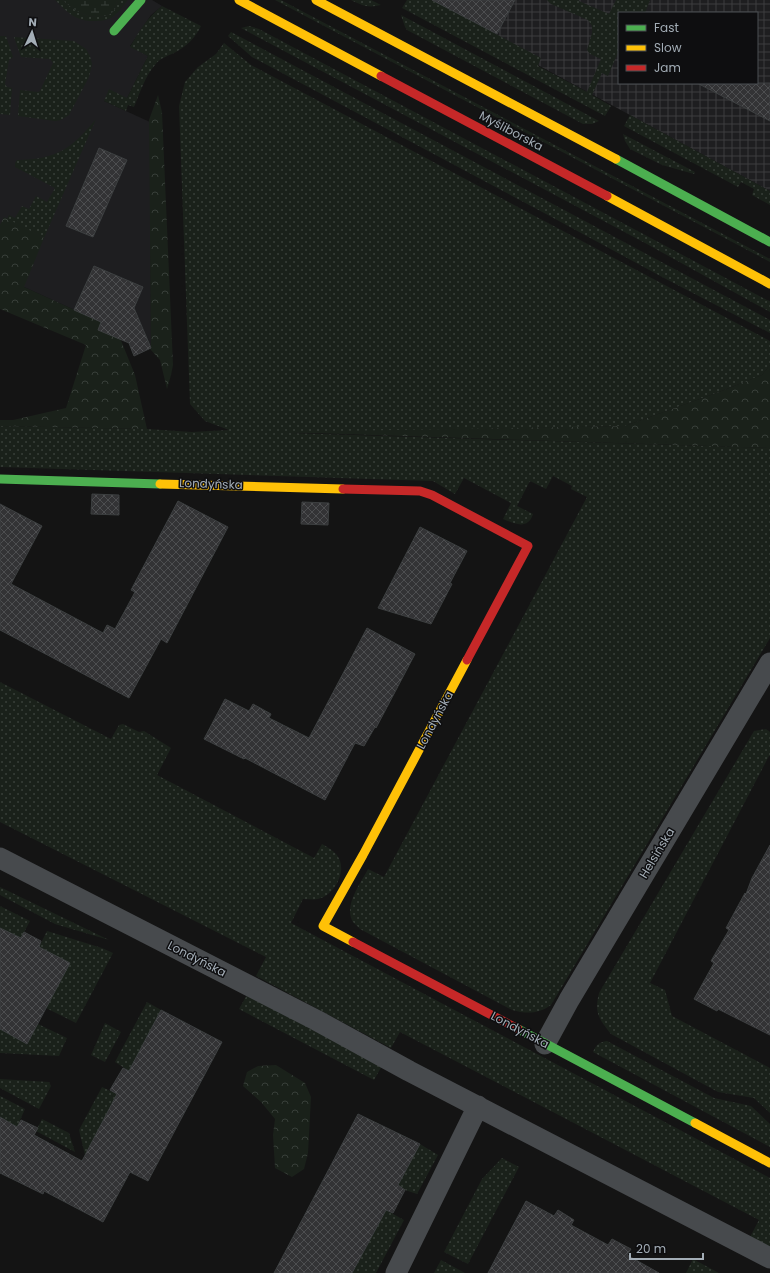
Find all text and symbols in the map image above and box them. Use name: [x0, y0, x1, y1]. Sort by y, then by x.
north arrow: [12, 12, 52, 52]
legend: [618, 12, 758, 84]
text: N: [28, 14, 37, 30]
text: Fast: [654, 19, 679, 36]
text: Slow: [654, 39, 682, 56]
text: Jam: [654, 59, 681, 76]
street label: Myśliborska: [476, 107, 546, 155]
street label: Londyńska: [179, 474, 243, 493]
street label: Londyńska: [412, 688, 457, 752]
street label: Helsińska: [635, 824, 678, 881]
street label: Londyńska: [165, 937, 229, 981]
street label: Londyńska: [488, 1007, 552, 1052]
scale bar: [630, 1235, 703, 1261]
text: 20 m: [636, 1240, 666, 1257]

